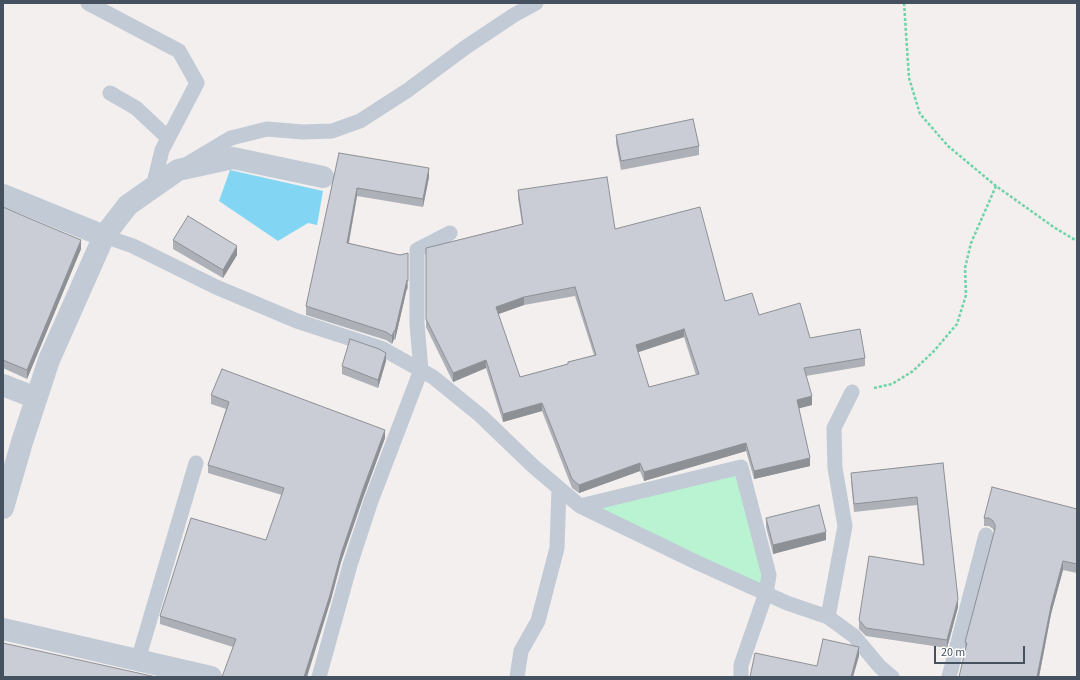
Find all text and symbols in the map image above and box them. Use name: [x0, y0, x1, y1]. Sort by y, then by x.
scale bar: [936, 638, 1027, 664]
text: 20 m: [941, 644, 965, 661]

